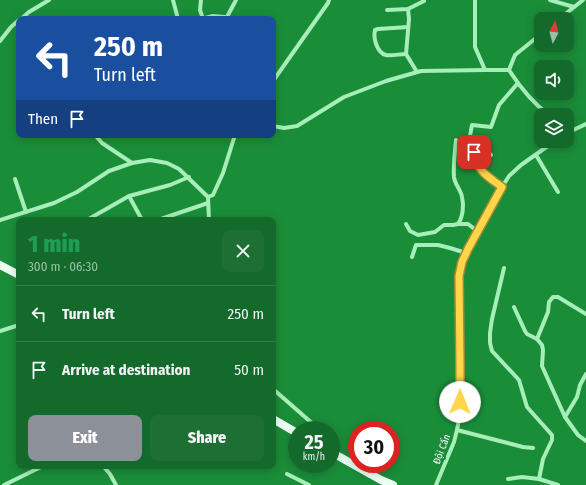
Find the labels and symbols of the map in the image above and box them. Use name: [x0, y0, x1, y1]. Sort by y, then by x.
north arrow: [534, 12, 574, 52]
pin: [457, 135, 491, 169]
position arrow: [439, 381, 481, 423]
speed limit sign: 30: [348, 421, 400, 473]
street label: Đội Cấn: [430, 432, 453, 466]

